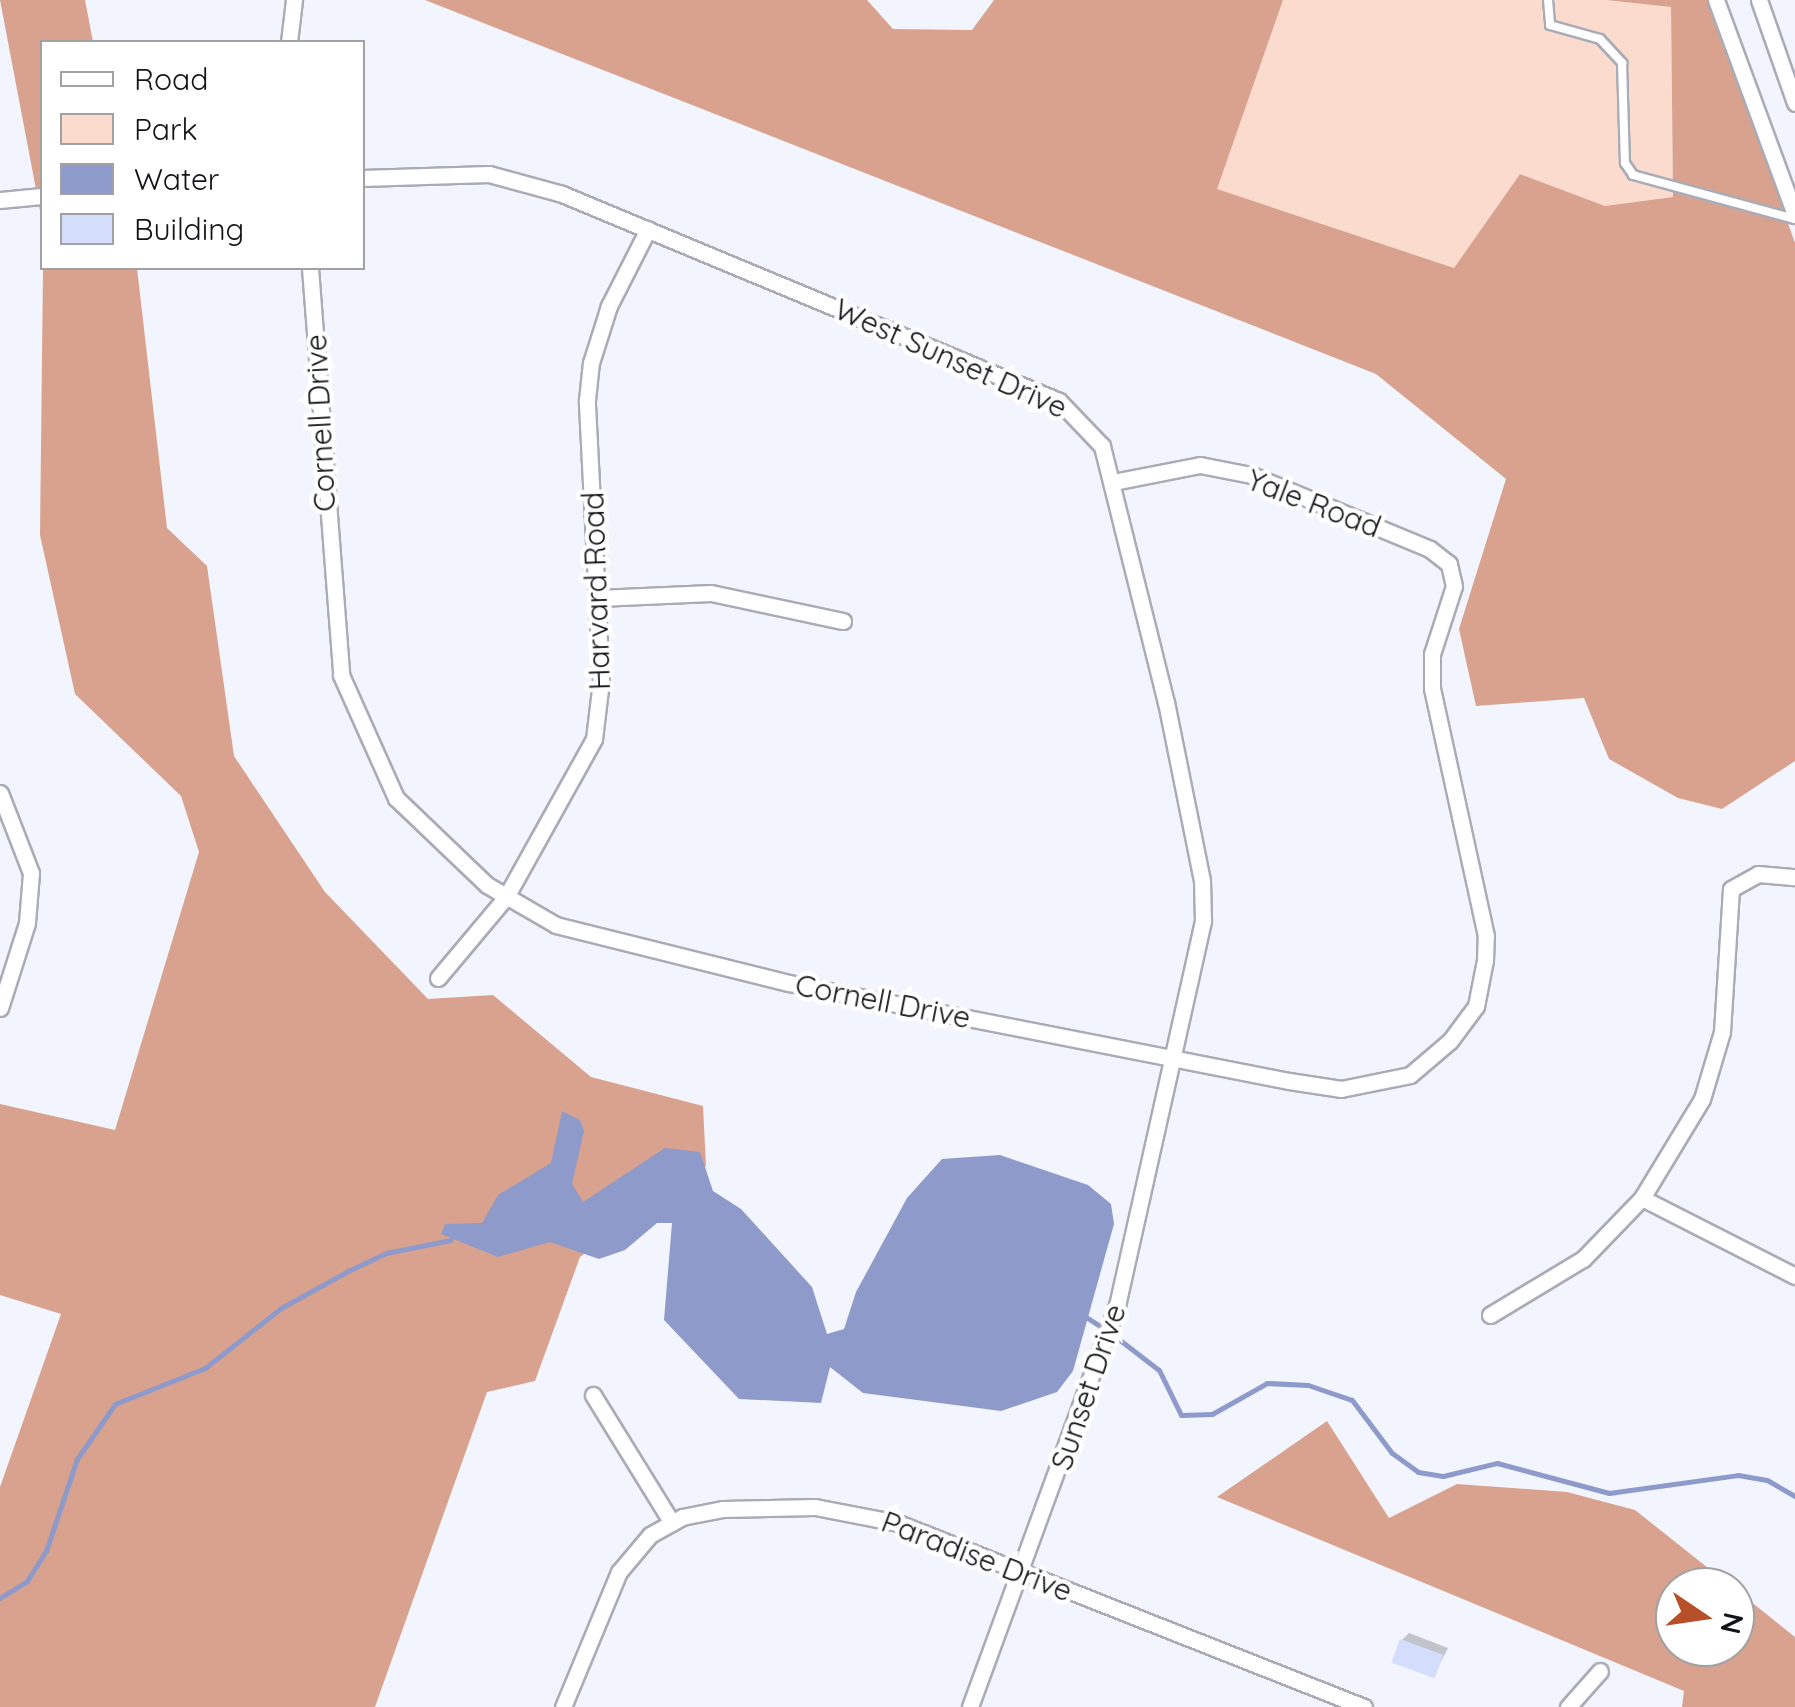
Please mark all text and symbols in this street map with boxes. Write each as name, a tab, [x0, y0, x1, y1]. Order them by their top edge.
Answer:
legend	[40, 40, 365, 270]
text: Road	[134, 60, 208, 98]
text: Park	[134, 110, 198, 148]
text: Water	[134, 160, 219, 198]
text: Building	[134, 210, 244, 248]
street label: West Sunset Drive	[829, 291, 1073, 425]
street label: Cornell Drive	[297, 333, 343, 513]
street label: Yale Road	[1242, 461, 1386, 545]
street label: Harvard Road	[575, 491, 617, 691]
street label: Cornell Drive	[792, 966, 974, 1036]
street label: Sunset Drive	[1043, 1299, 1133, 1475]
street label: Paradise Drive	[877, 1503, 1077, 1609]
north arrow	[1655, 1567, 1755, 1667]
text: N	[1713, 1609, 1752, 1637]

